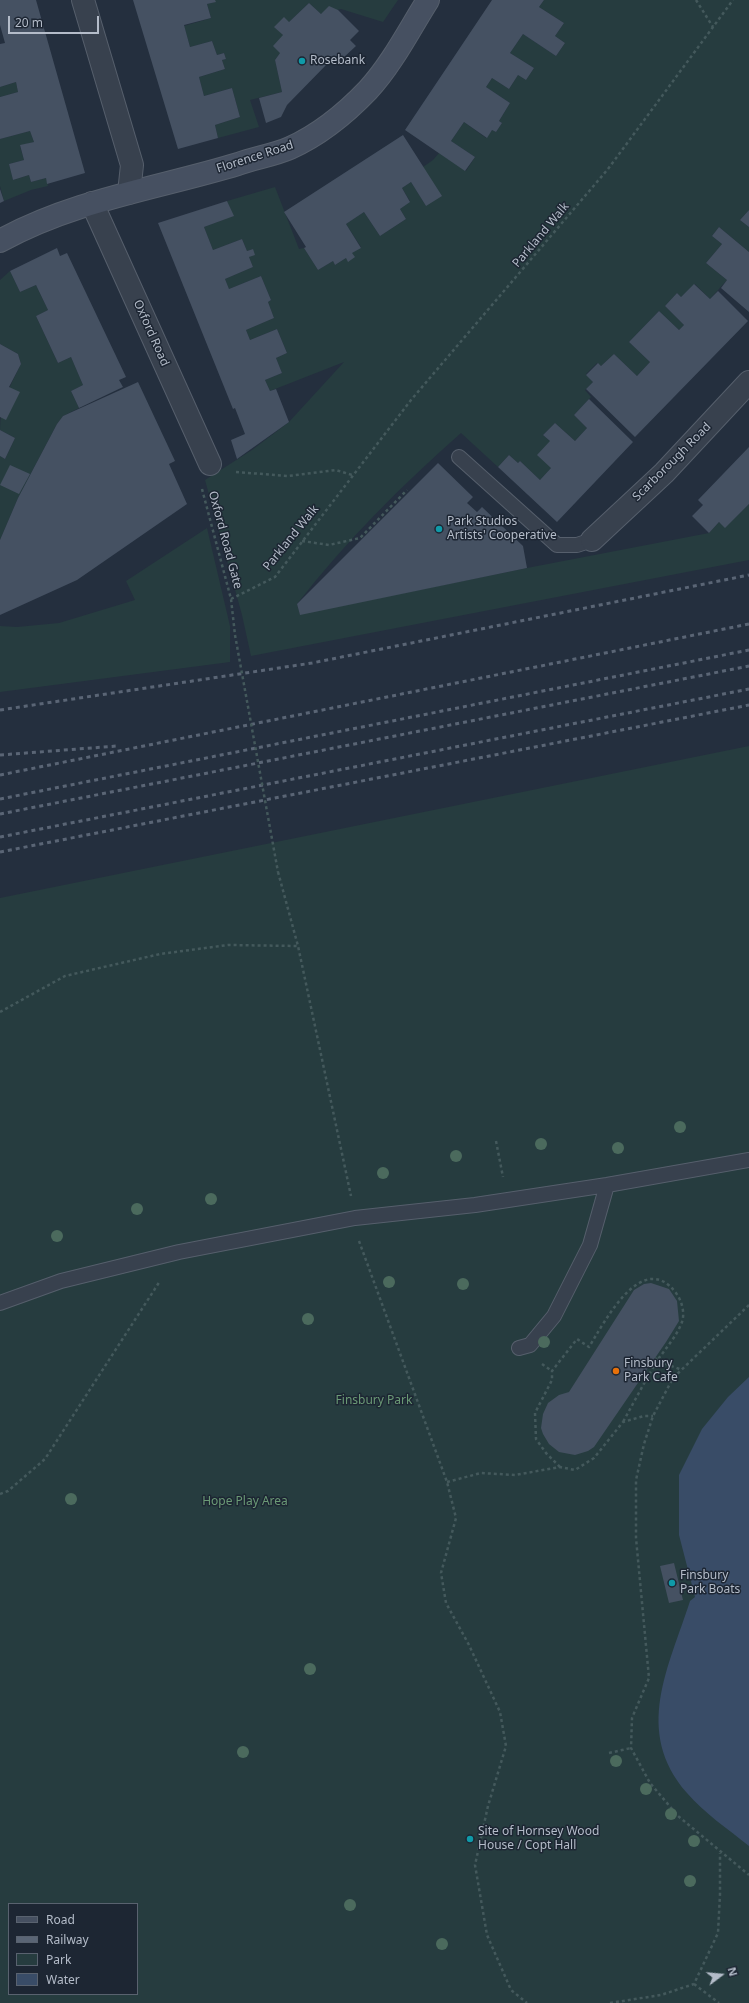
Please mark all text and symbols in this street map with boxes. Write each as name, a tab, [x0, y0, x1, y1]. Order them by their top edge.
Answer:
scale bar	[10, 8, 101, 34]
text: 20 m	[15, 14, 43, 31]
place label: Rosebank	[310, 54, 365, 68]
marker: Rosebank	[297, 56, 307, 66]
street label: Florence Road	[215, 138, 295, 176]
street label: Parkland Walk	[510, 200, 572, 270]
street label: Oxford Road	[130, 298, 172, 368]
street label: Scarborough Road	[630, 420, 714, 504]
street label: Oxford Road Gate	[205, 489, 245, 591]
street label: Parkland Walk	[260, 502, 322, 574]
place label: Park Studios Artists' Cooperative	[447, 515, 557, 543]
marker: Park Studios Artists' Cooperative	[434, 524, 444, 534]
place label: Finsbury Park Cafe	[624, 1357, 678, 1385]
marker: Finsbury Park Cafe	[611, 1366, 621, 1376]
park label: Finsbury Park	[336, 1394, 412, 1408]
park label: Hope Play Area	[202, 1495, 288, 1509]
place label: Finsbury Park Boats	[680, 1569, 740, 1597]
marker: Finsbury Park Boats	[667, 1578, 677, 1588]
place label: Site of Hornsey Wood House / Copt Hall	[478, 1825, 599, 1853]
marker: Site of Hornsey Wood House / Copt Hall	[465, 1834, 475, 1844]
legend	[8, 1903, 138, 1995]
text: Road	[46, 1911, 75, 1928]
text: Railway	[46, 1931, 89, 1948]
text: Park	[46, 1951, 71, 1968]
north arrow	[701, 1955, 741, 1995]
text: N	[725, 1965, 741, 1978]
text: Water	[46, 1971, 80, 1988]

